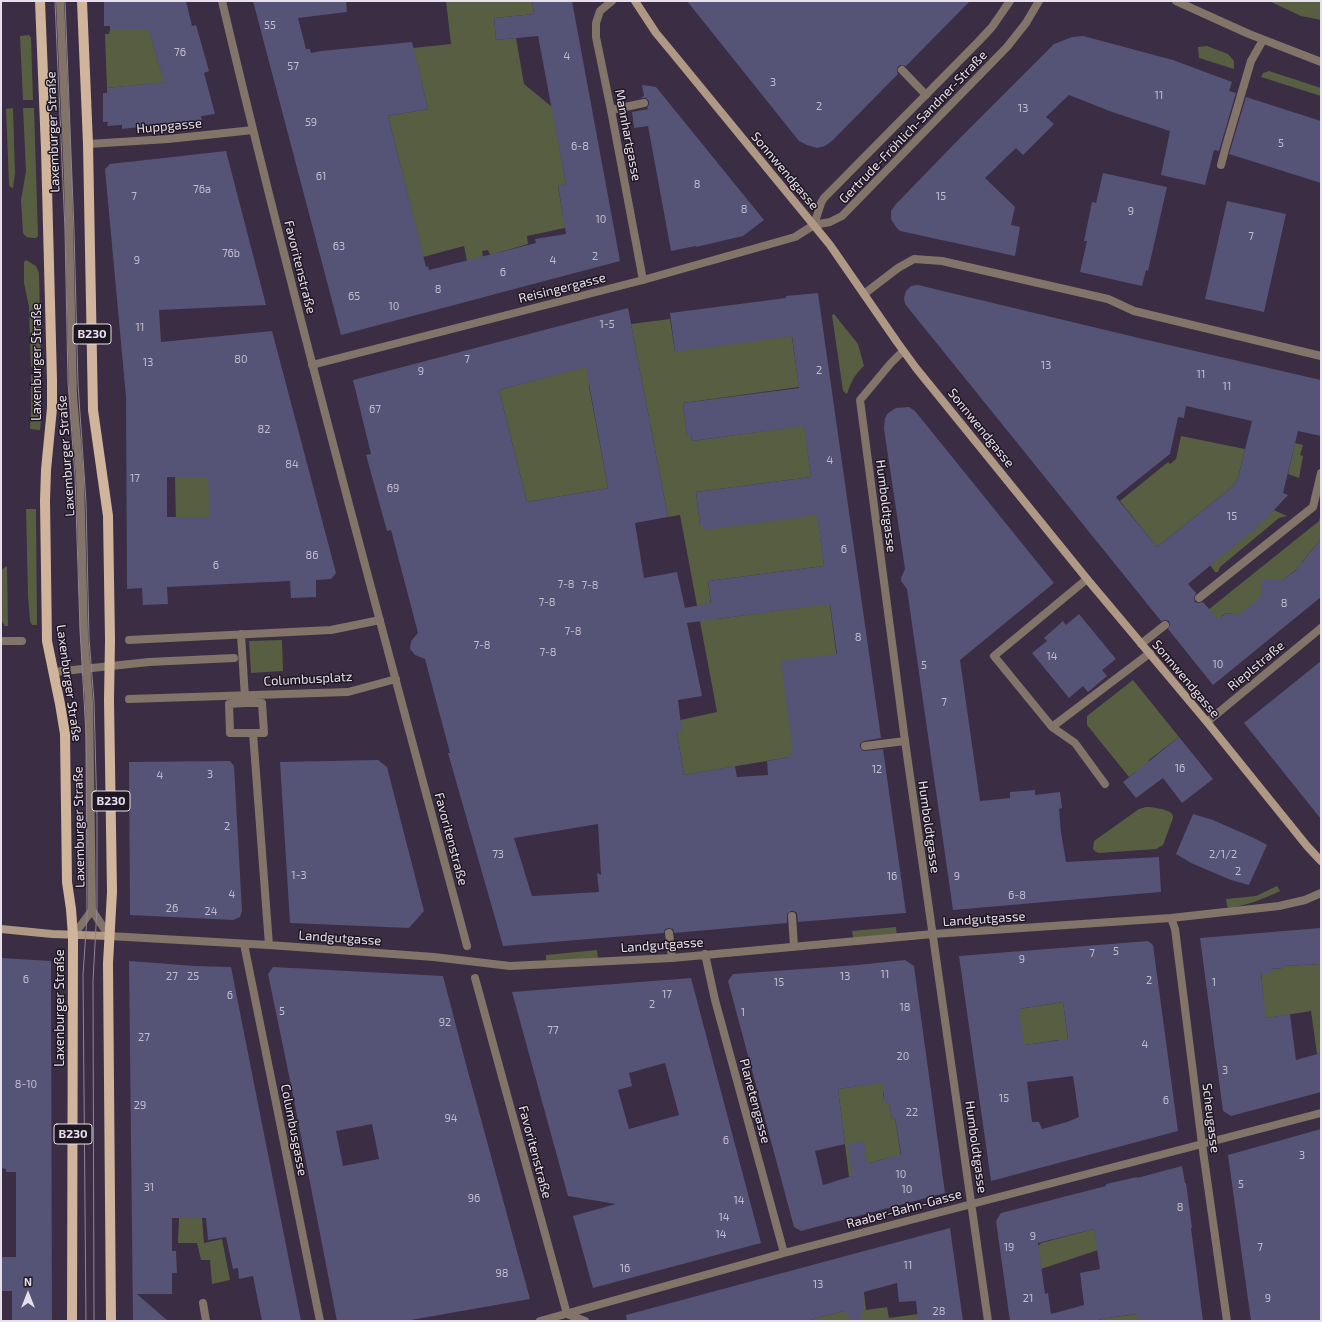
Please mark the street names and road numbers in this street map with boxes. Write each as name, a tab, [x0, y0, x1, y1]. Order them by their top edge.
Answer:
street label: Gertrude-Fröhlich-Sandner-Straße	[836, 47, 990, 207]
street label: Laxemburger Straße	[43, 71, 63, 193]
street label: Mannhartgasse	[611, 88, 645, 182]
street label: Huppgasse	[136, 115, 202, 137]
street label: Sonnwendgasse	[748, 129, 822, 213]
street label: Favoritenstraße	[281, 219, 319, 315]
street label: Reisingergasse	[517, 270, 607, 306]
street label: Laxenburger Straße	[29, 303, 45, 421]
road number: B230	[73, 324, 111, 344]
street label: Sonnwendgasse	[944, 385, 1018, 471]
street label: Laxemburger Straße	[54, 395, 78, 517]
street label: Humboldtgasse	[873, 459, 899, 553]
street label: Laxenburger Straße	[53, 624, 85, 742]
street label: Sonnwendgasse	[1149, 637, 1223, 721]
street label: Rieplstraße	[1224, 638, 1288, 694]
street label: Columbusplatz	[263, 669, 353, 689]
street label: Laxemburger Straße	[70, 766, 88, 888]
street label: Humboldtgasse	[915, 780, 943, 874]
road number: B230	[92, 791, 130, 811]
street label: Favoritenstraße	[431, 791, 471, 887]
street label: Landgutgasse	[942, 908, 1026, 930]
street label: Landgutgasse	[298, 927, 382, 949]
street label: Landgutgasse	[620, 934, 704, 956]
street label: Laxenburger Straße	[52, 949, 68, 1067]
street label: Planetengasse	[736, 1057, 774, 1145]
street label: Scheugasse	[1199, 1082, 1223, 1154]
street label: Columbusgasse	[277, 1083, 311, 1177]
street label: Humboldtgasse	[962, 1100, 990, 1194]
street label: Favoritenstraße	[515, 1104, 555, 1200]
road number: B230	[54, 1124, 92, 1144]
street label: Raaber-Bahn-Gasse	[845, 1186, 963, 1232]

